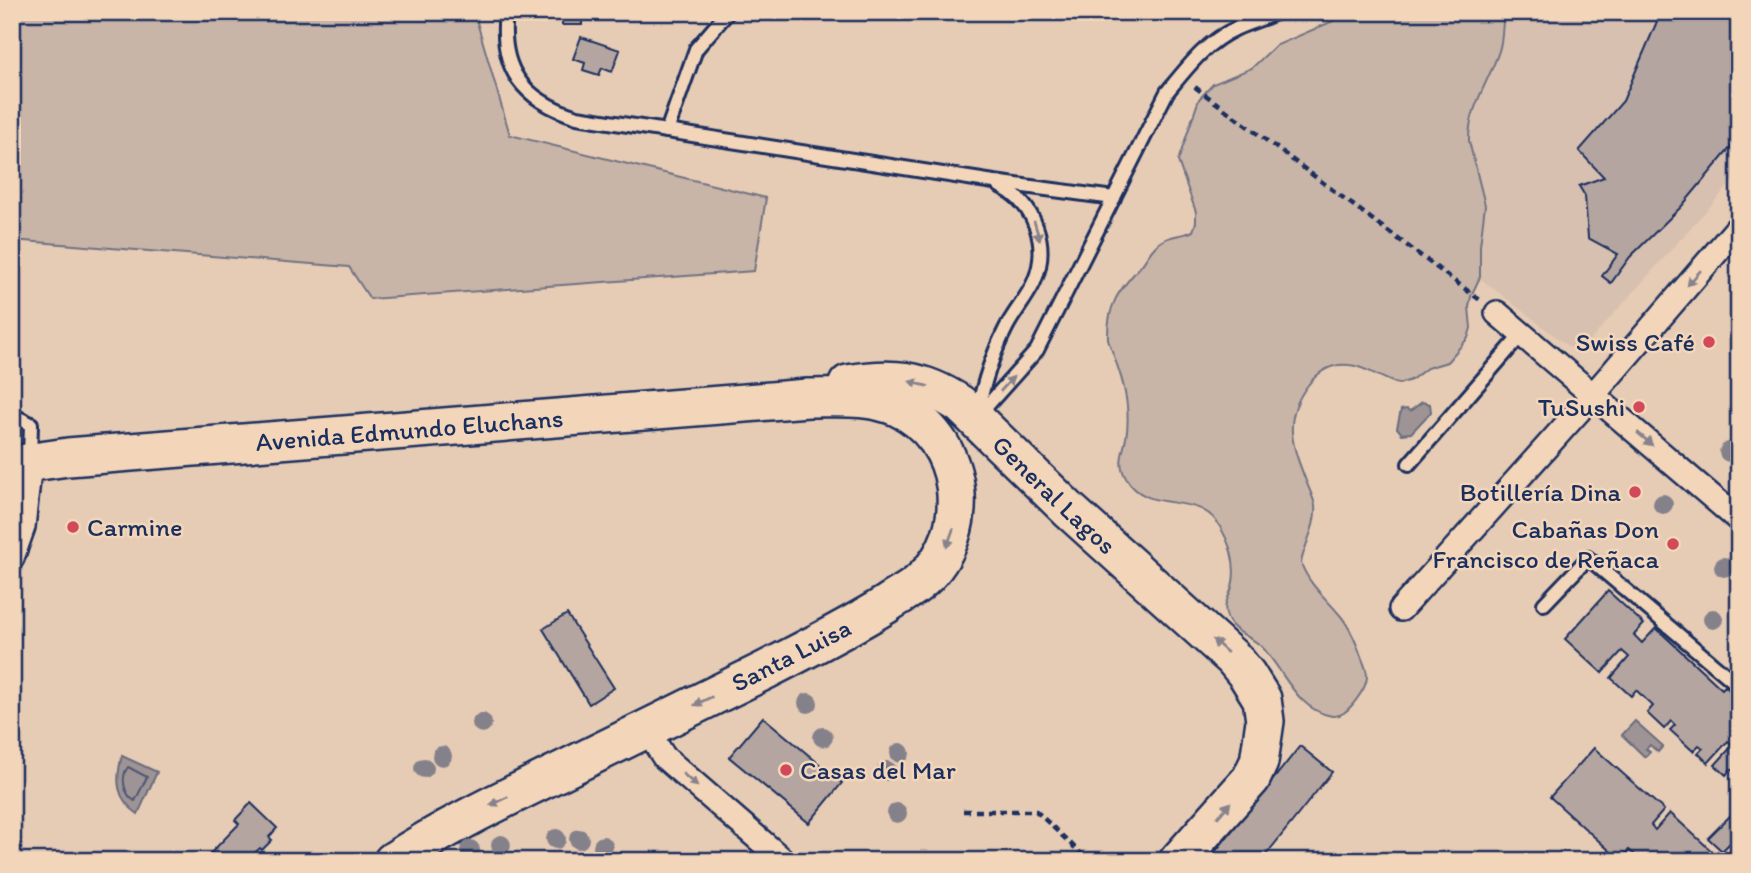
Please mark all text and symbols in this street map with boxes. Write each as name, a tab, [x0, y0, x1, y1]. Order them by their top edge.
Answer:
one-way arrow	[1032, 221, 1042, 242]
one-way arrow	[1686, 269, 1702, 287]
place label: Swiss Café	[1576, 326, 1695, 358]
marker: Swiss Café	[1701, 334, 1717, 350]
one-way arrow	[999, 375, 1015, 393]
one-way arrow	[908, 379, 929, 389]
place label: TuSushi	[1538, 391, 1625, 423]
marker: TuSushi	[1631, 399, 1647, 415]
street label: Avenida Edmundo Eluchans	[254, 402, 564, 458]
street label: General Lagos	[986, 428, 1123, 561]
one-way arrow	[1636, 431, 1654, 447]
place label: Botillería Dina	[1460, 476, 1621, 508]
marker: Botillería Dina	[1627, 484, 1643, 500]
place label: Carmine	[87, 511, 182, 543]
place label: Cabañas Don Francisco de Reñaca	[1432, 513, 1659, 575]
marker: Carmine	[65, 519, 81, 535]
one-way arrow	[944, 528, 955, 549]
marker: Cabañas Don Francisco de Reñaca	[1665, 536, 1681, 552]
street label: Santa Luisa	[726, 611, 856, 699]
one-way arrow	[1211, 638, 1229, 654]
one-way arrow	[693, 695, 713, 706]
place label: Casas del Mar	[800, 754, 956, 786]
marker: Casas del Mar	[778, 762, 794, 778]
one-way arrow	[681, 772, 699, 788]
one-way arrow	[489, 796, 509, 807]
one-way arrow	[1216, 802, 1231, 819]

